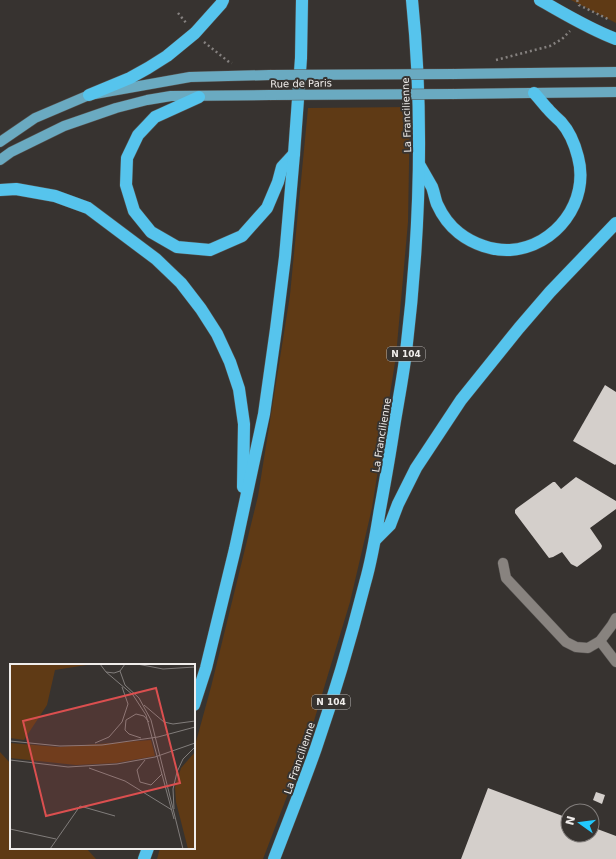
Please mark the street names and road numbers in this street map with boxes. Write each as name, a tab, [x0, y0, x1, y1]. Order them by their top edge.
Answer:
street label: Rue de Paris	[270, 77, 332, 90]
street label: La Francilienne	[400, 77, 413, 153]
road number: N 104	[387, 347, 425, 361]
street label: La Francilienne	[370, 397, 393, 473]
road number: N 104	[312, 695, 350, 709]
street label: La Francilienne	[282, 721, 317, 796]

